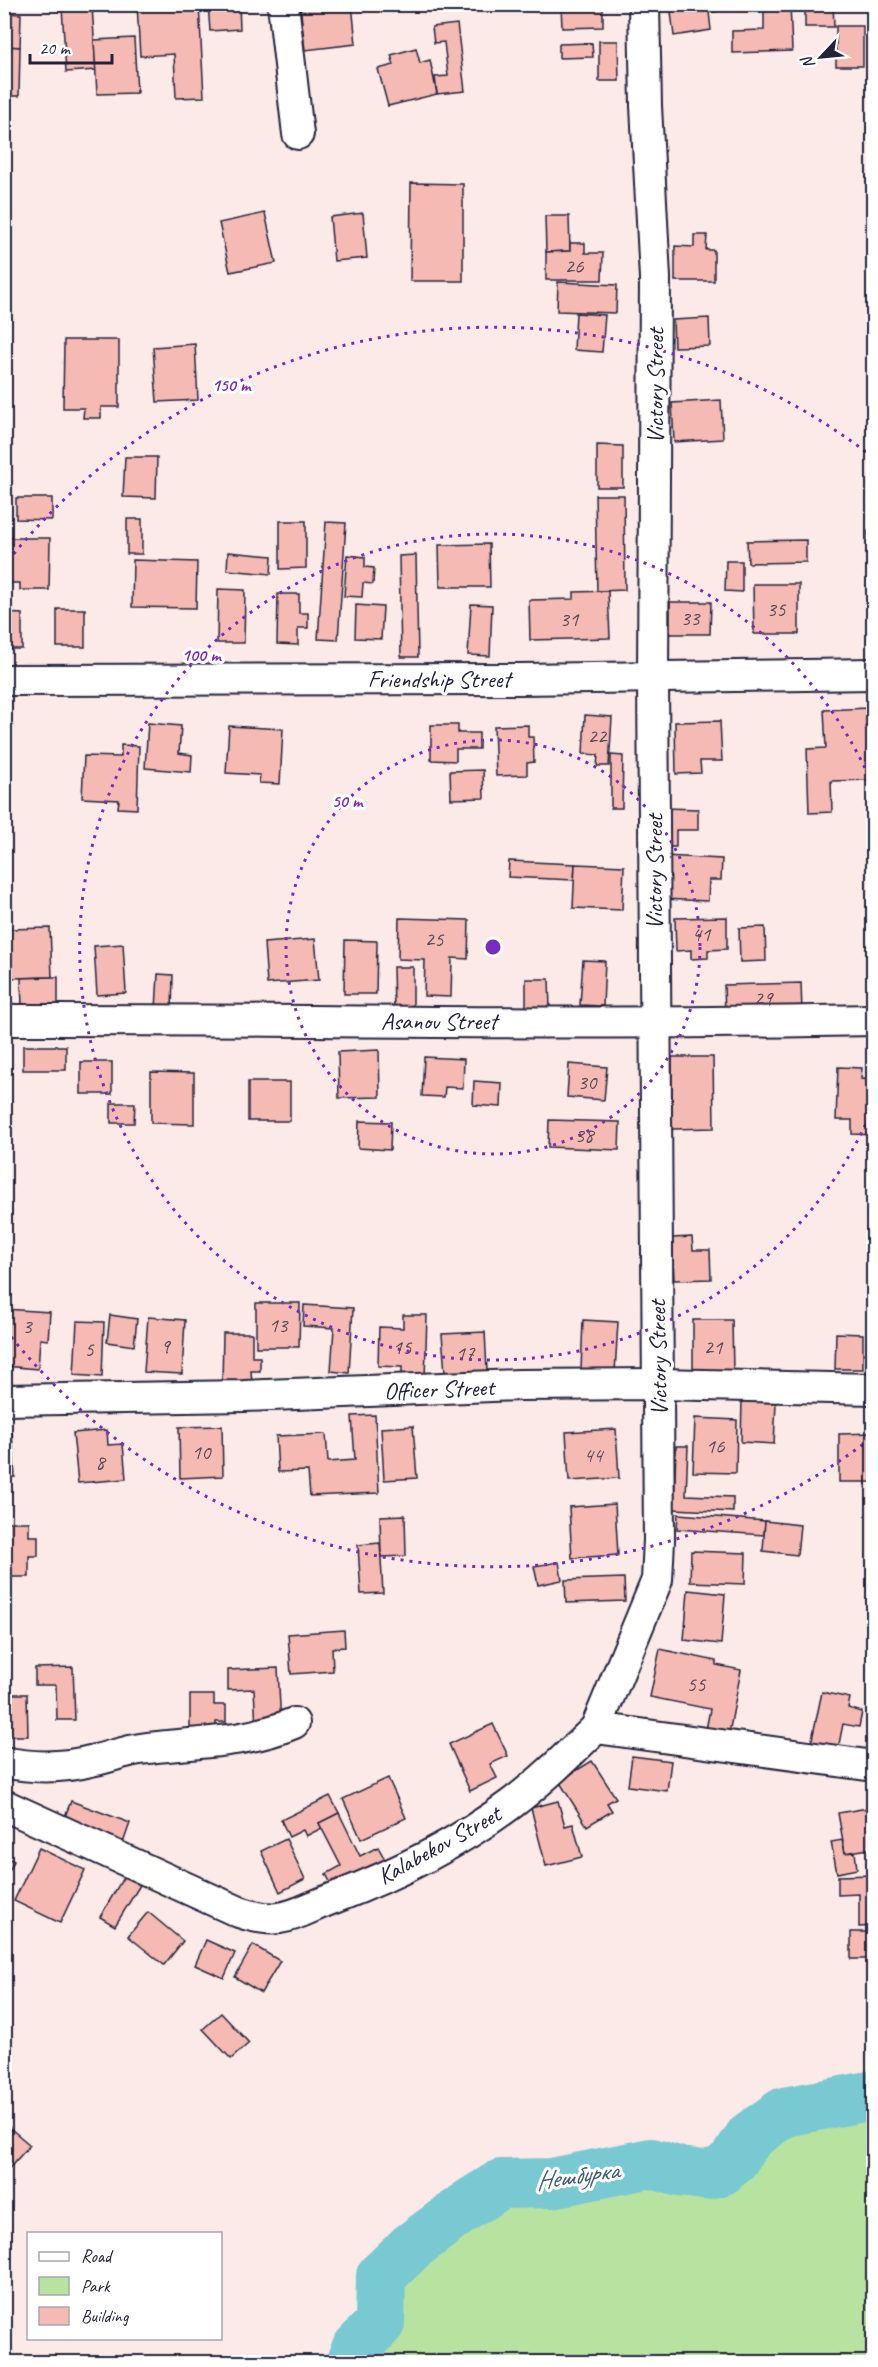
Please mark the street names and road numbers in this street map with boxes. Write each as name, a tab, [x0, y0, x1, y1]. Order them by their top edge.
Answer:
street label: Victory Street	[640, 326, 670, 444]
street label: Friendship Street	[368, 664, 513, 694]
street label: Victory Street	[639, 812, 669, 930]
street label: Asanov Street	[381, 1006, 500, 1036]
street label: Victory Street	[642, 1298, 674, 1416]
street label: Officer Street	[383, 1372, 497, 1406]
street label: Kalabekov Street	[372, 1798, 508, 1891]

